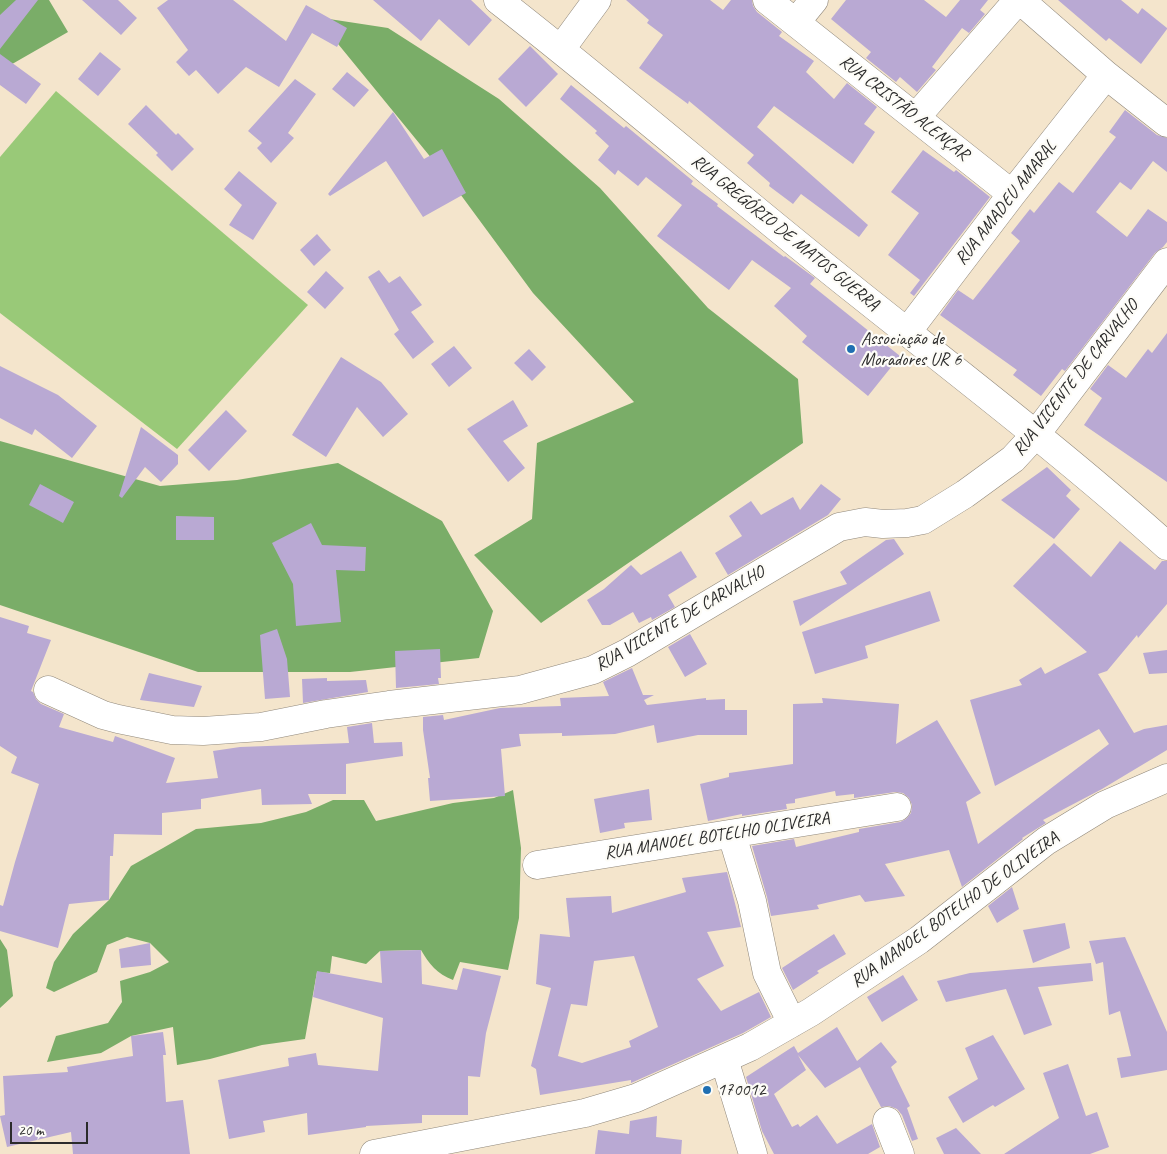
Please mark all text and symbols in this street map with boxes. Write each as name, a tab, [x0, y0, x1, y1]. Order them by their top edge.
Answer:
street label: RUA CRISTÃO ALENÇAR	[835, 51, 973, 165]
street label: RUA AMADEU AMARAL	[951, 137, 1061, 269]
street label: RUA GREGÓRIO DE MATOS GUERRA	[687, 150, 883, 316]
street label: RUA VICENTE DE CARVALHO	[1008, 296, 1144, 460]
place label: Associação de Moradores UR 6	[861, 328, 961, 370]
marker: Associação de Moradores UR 6	[845, 343, 857, 355]
street label: RUA VICENTE DE CARVALHO	[592, 562, 768, 676]
street label: RUA MANOEL BOTELHO OLIVEIRA	[603, 808, 831, 864]
street label: RUA MANOEL BOTELHO DE OLIVEIRA	[847, 827, 1063, 993]
place label: 170012	[717, 1079, 766, 1101]
marker: 170012	[701, 1084, 713, 1096]
scale bar	[12, 1112, 90, 1144]
text: 20 m	[18, 1121, 44, 1140]

